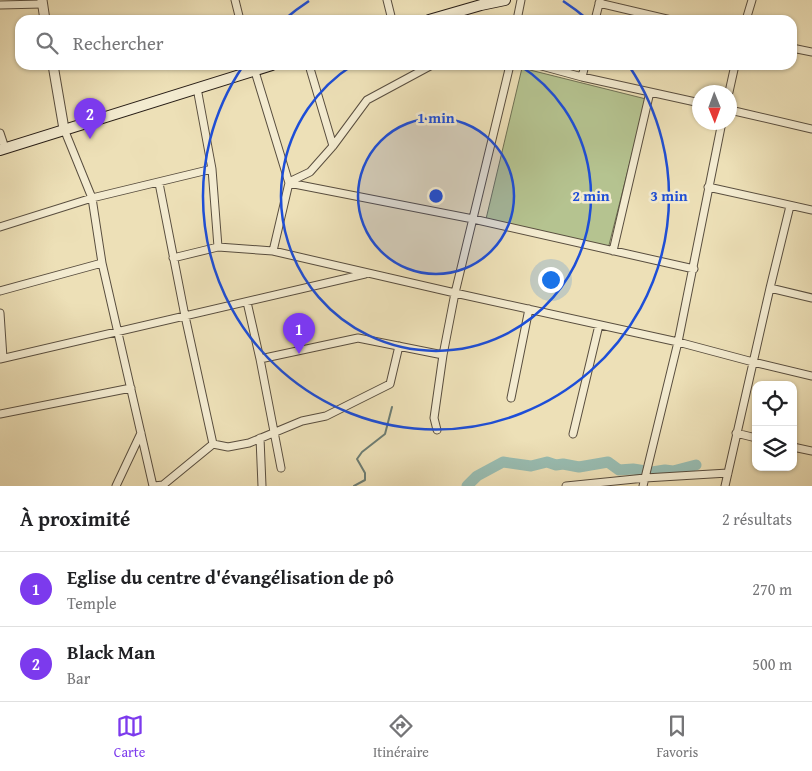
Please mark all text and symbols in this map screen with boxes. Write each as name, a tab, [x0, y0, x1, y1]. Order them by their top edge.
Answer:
search box	[15, 15, 797, 70]
icon: search	[33, 29, 61, 57]
text: Rechercher	[73, 29, 164, 57]
north arrow	[692, 85, 737, 130]
pin: 2	[74, 98, 106, 139]
text: 1 min	[417, 107, 455, 128]
text: 2 min	[572, 185, 610, 206]
text: 3 min	[650, 185, 688, 206]
centre of rings	[427, 187, 445, 205]
your location	[538, 267, 564, 293]
pin: 1	[283, 313, 315, 354]
map controls	[752, 381, 797, 471]
button: locate	[752, 381, 797, 426]
button: layers	[752, 426, 797, 471]
text: À proximité	[20, 503, 130, 534]
text: 2 résultats	[722, 507, 792, 531]
text: Eglise du centre d'évangélisation de pô	[67, 563, 394, 591]
text: 1	[32, 577, 40, 601]
text: 270 m	[752, 577, 792, 601]
text: Temple	[67, 591, 117, 615]
text: Black Man	[67, 638, 155, 666]
text: 2	[32, 652, 40, 676]
text: 500 m	[752, 652, 792, 676]
text: Bar	[67, 666, 90, 690]
tab: Carte	[114, 712, 145, 762]
tab: Itinéraire	[373, 712, 429, 762]
tab: Favoris	[656, 712, 698, 762]

